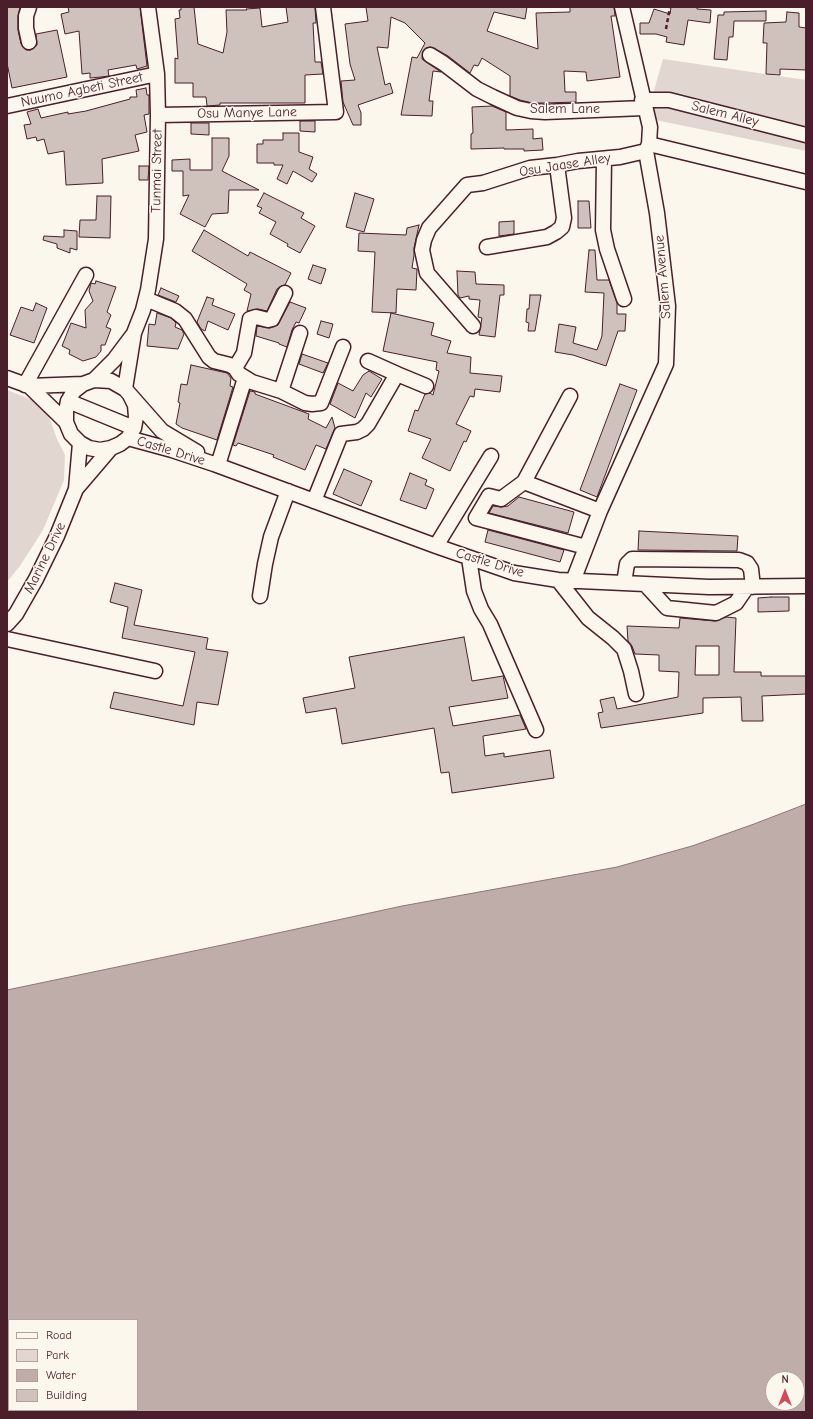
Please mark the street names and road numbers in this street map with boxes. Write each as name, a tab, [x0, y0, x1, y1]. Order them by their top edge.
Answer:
street label: Nuumo Agbeti Street	[20, 69, 144, 111]
street label: Salem Alley	[690, 98, 760, 130]
street label: Salem Lane	[530, 101, 600, 117]
street label: Osu Manye Lane	[197, 104, 297, 122]
street label: Tunmai Street	[148, 129, 166, 213]
street label: Osu Jaase Alley	[518, 149, 612, 181]
street label: Salem Avenue	[651, 234, 675, 320]
street label: Castle Drive	[135, 433, 207, 469]
street label: Marine Drive	[21, 520, 69, 596]
street label: Castle Drive	[454, 545, 526, 581]

